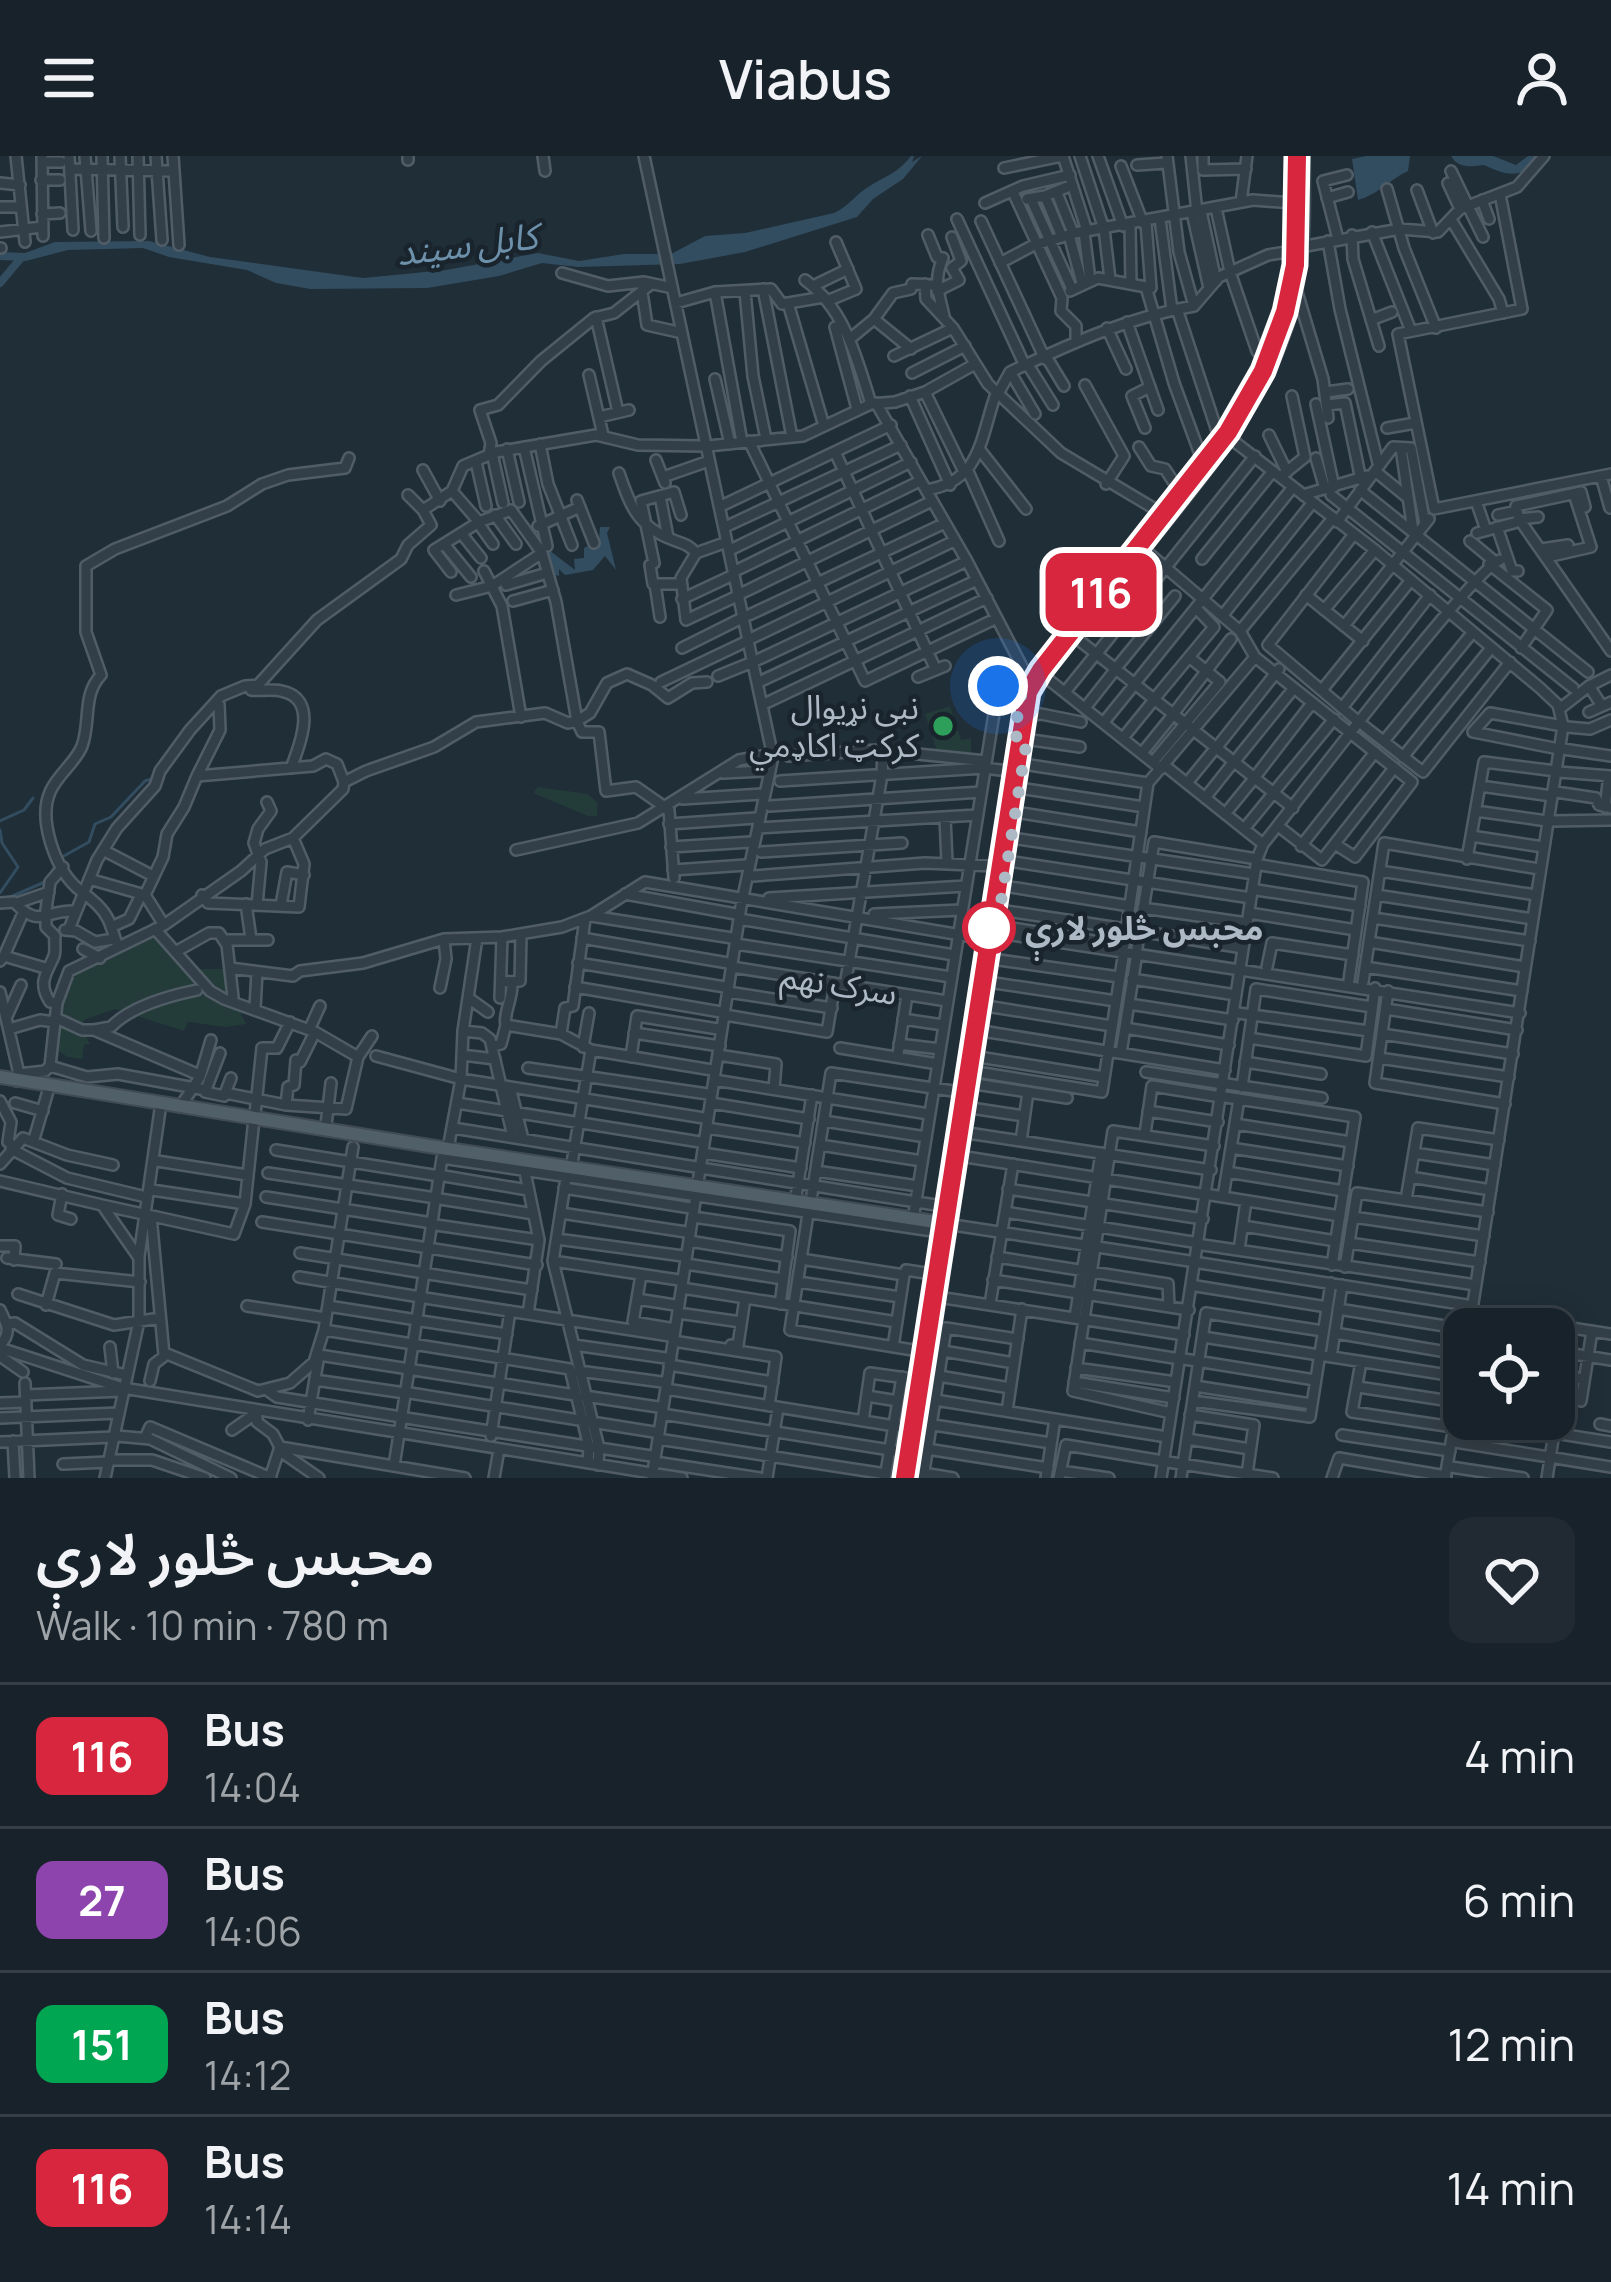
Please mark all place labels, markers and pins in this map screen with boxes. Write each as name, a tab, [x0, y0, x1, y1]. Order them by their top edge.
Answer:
place label: نبی نړیوال کرکټ اکاډمي	[749, 684, 919, 771]
marker: نبی نړیوال کرکټ اکاډمي	[930, 713, 956, 739]
marker: محبس څلور لارې	[964, 903, 1014, 953]
place label: محبس څلور لارې	[1025, 905, 1264, 961]

